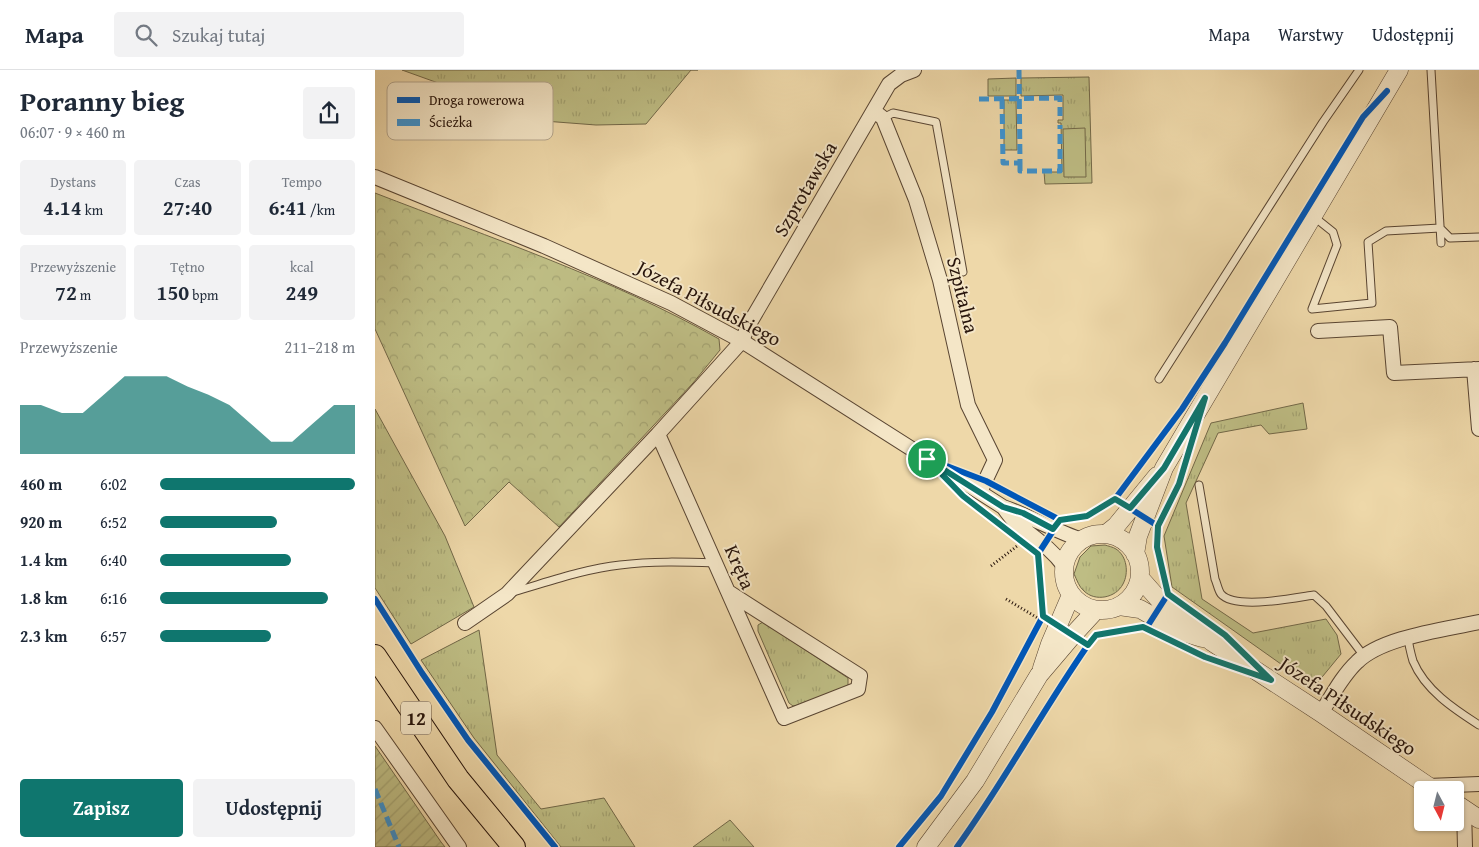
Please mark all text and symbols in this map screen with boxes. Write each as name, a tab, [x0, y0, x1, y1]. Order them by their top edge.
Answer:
search box	[114, 12, 464, 57]
text: Mapa	[25, 17, 84, 52]
icon: search	[132, 21, 160, 49]
text: Szukaj tutaj	[172, 21, 265, 49]
text: Mapa	[1208, 21, 1250, 48]
text: Warstwy	[1278, 21, 1344, 48]
text: Udostępnij	[1372, 21, 1454, 48]
text: Poranny bieg	[20, 80, 184, 121]
legend	[387, 82, 553, 140]
button: share	[303, 87, 355, 139]
text: Droga rowerowa	[429, 90, 525, 110]
text: Ścieżka	[429, 112, 473, 132]
text: 06:07 · 9 × 460 m	[20, 120, 125, 144]
street label: Szprotawska	[766, 135, 844, 242]
text: Dystans	[50, 172, 96, 192]
text: Czas	[175, 172, 200, 192]
text: Tempo	[282, 172, 322, 192]
text: 4.14	[43, 192, 82, 223]
text: 27:40	[163, 192, 212, 223]
text: 6:41	[268, 192, 307, 223]
text: km	[82, 200, 103, 220]
text: /km	[307, 200, 335, 220]
street label: Józefa Piłsudskiego	[629, 251, 787, 353]
street label: Szpitalna	[940, 254, 987, 337]
text: Przewyższenie	[30, 257, 116, 277]
text: Tętno	[170, 257, 205, 277]
text: kcal	[290, 257, 314, 277]
text: 72	[55, 277, 77, 308]
text: 150	[157, 277, 189, 308]
text: 249	[286, 277, 318, 308]
text: m	[77, 285, 91, 305]
text: bpm	[189, 285, 218, 305]
text: Przewyższenie	[20, 335, 118, 359]
text: 211–218 m	[285, 335, 355, 359]
pin	[906, 438, 948, 480]
icon: arrive	[913, 445, 941, 473]
text: 460 m	[20, 472, 62, 496]
text: 6:02	[100, 472, 127, 496]
text: 920 m	[20, 510, 62, 534]
text: 6:52	[100, 510, 127, 534]
street label: Kręta	[718, 540, 763, 594]
text: 1.4 km	[20, 548, 67, 572]
text: 6:40	[100, 548, 127, 572]
text: 1.8 km	[20, 586, 67, 610]
text: 6:16	[100, 586, 127, 610]
text: 2.3 km	[20, 624, 67, 648]
text: 6:57	[100, 624, 127, 648]
street label: Józefa Piłsudskiego	[1271, 647, 1423, 762]
road number: 12	[401, 702, 431, 734]
button: Zapisz	[20, 779, 183, 837]
button: Udostępnij	[193, 779, 355, 837]
north arrow	[1414, 781, 1464, 831]
map controls	[1414, 781, 1464, 831]

